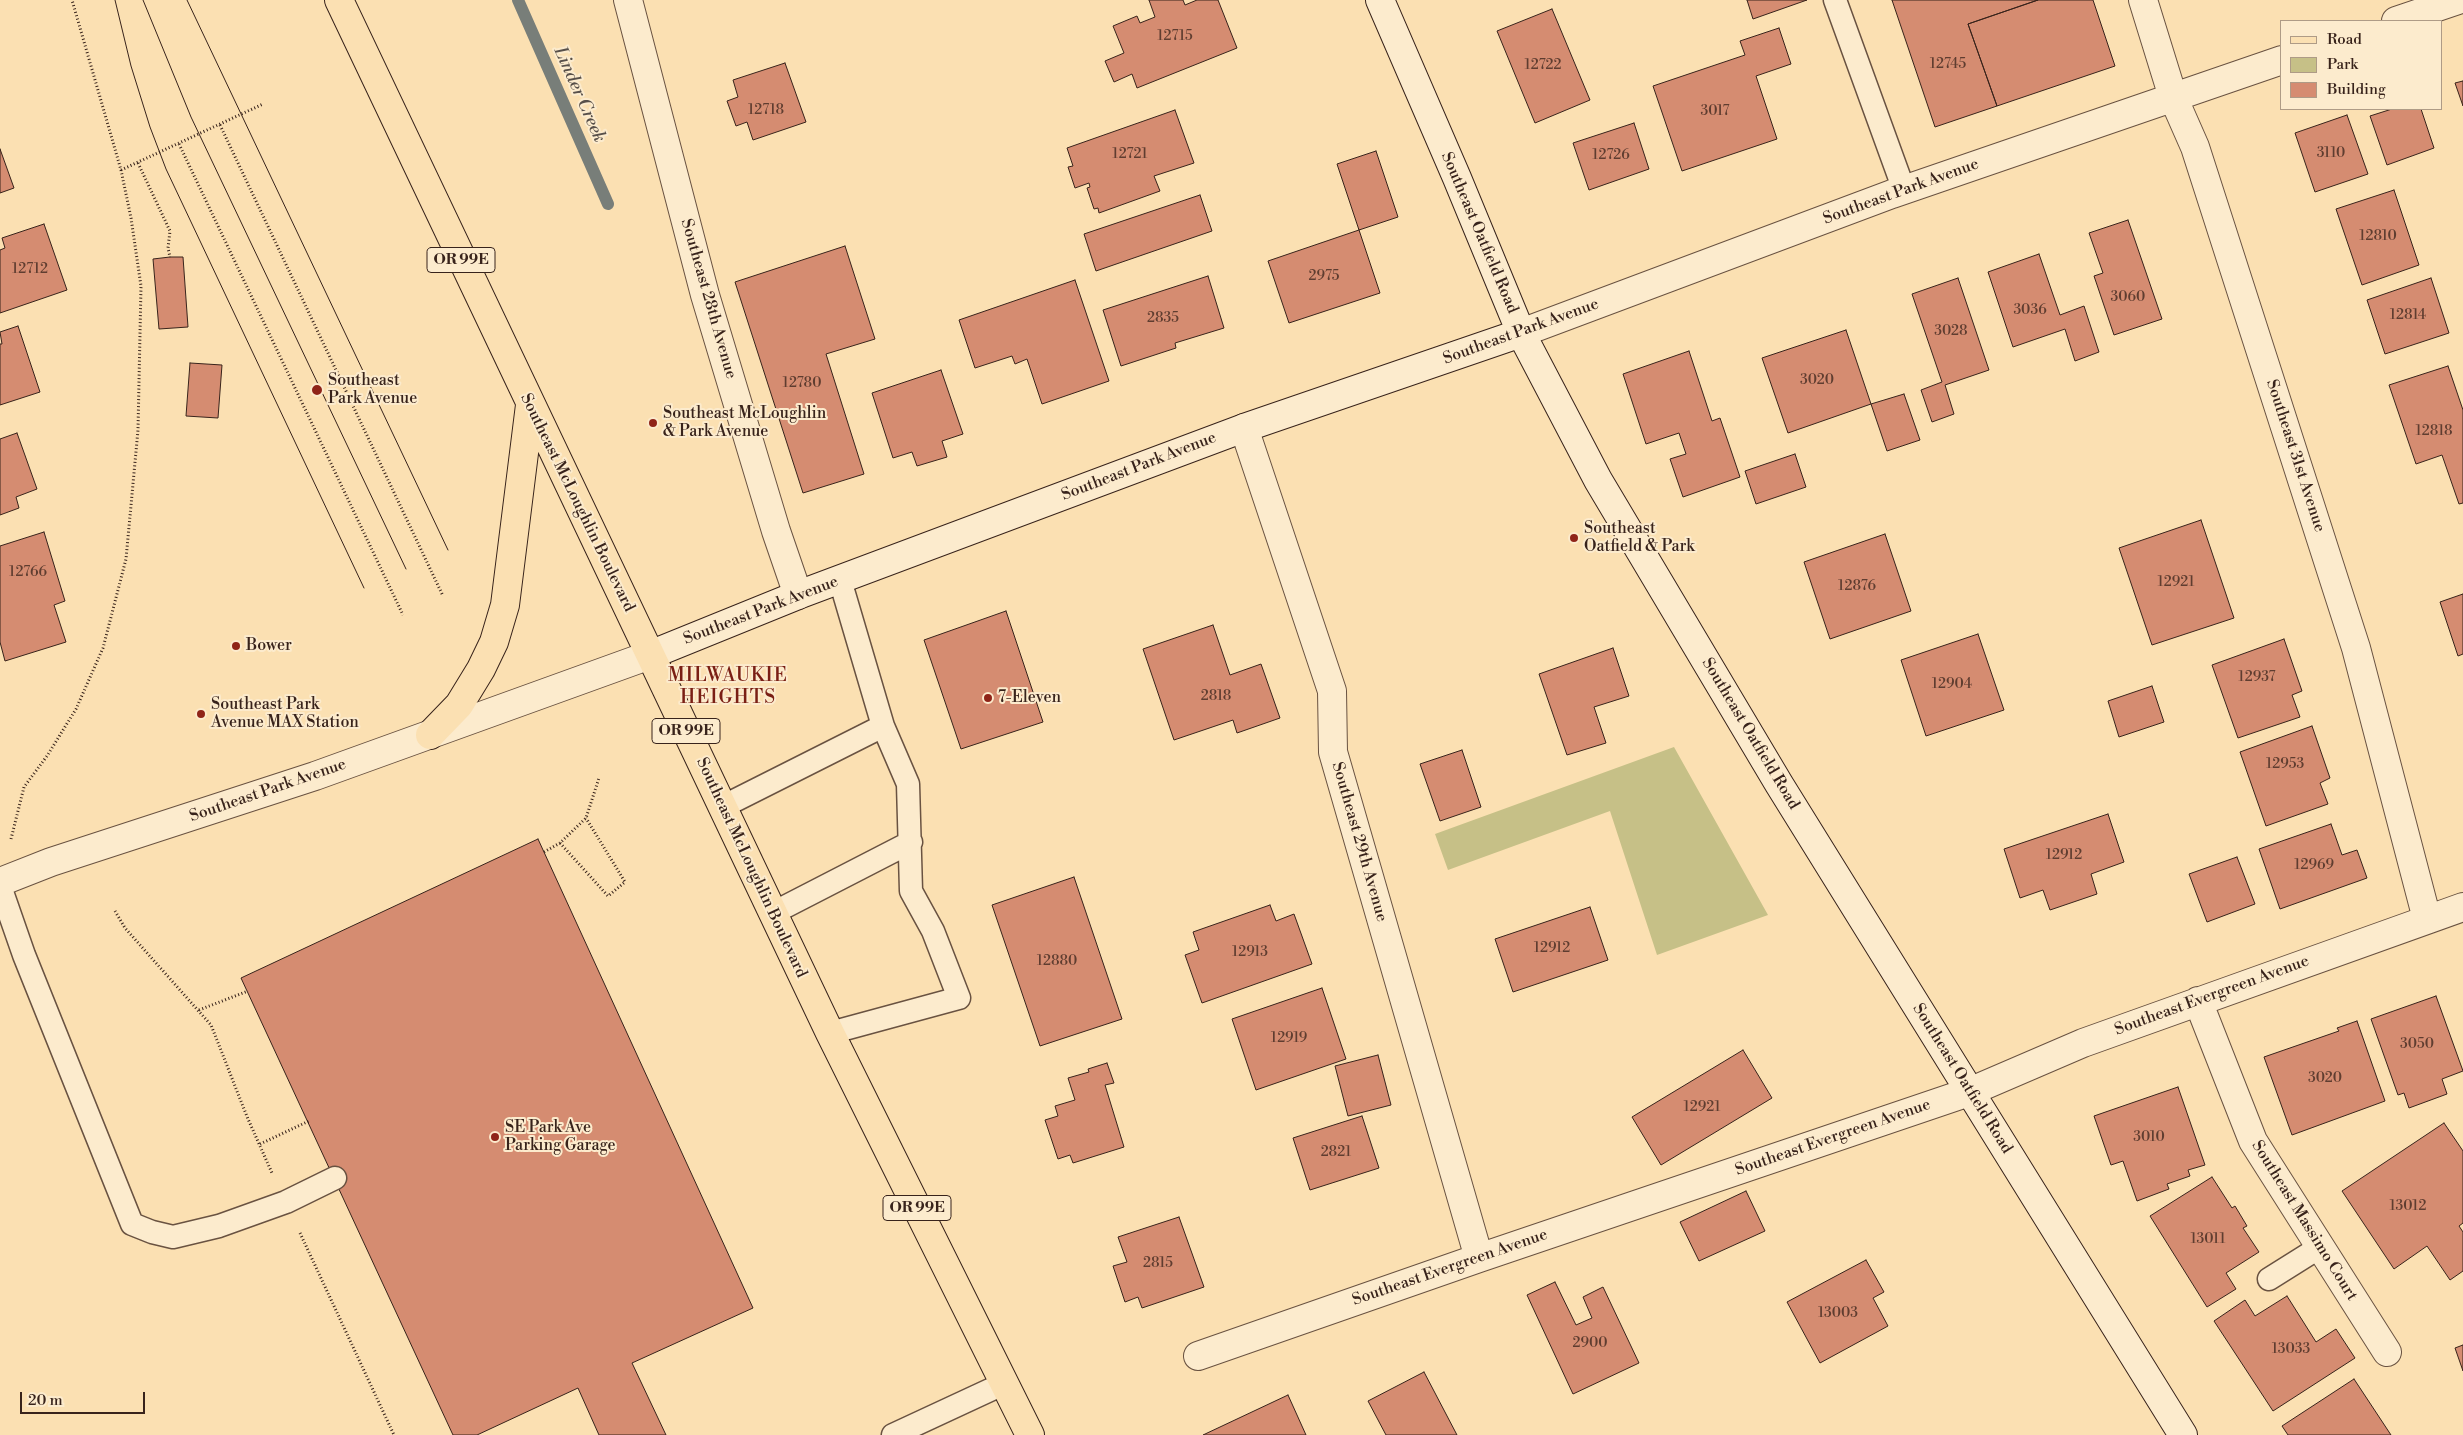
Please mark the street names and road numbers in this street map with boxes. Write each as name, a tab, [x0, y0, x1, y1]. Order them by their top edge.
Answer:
street label: Southeast Oatfield Road	[1436, 149, 1522, 317]
street label: Southeast Park Avenue	[1821, 155, 1981, 229]
street label: Southeast 28th Avenue	[676, 217, 740, 381]
road number: OR 99E	[427, 248, 495, 272]
street label: Southeast Park Avenue	[1441, 295, 1601, 369]
street label: Southeast 31st Avenue	[2261, 377, 2329, 535]
street label: Southeast McLoughlin Boulevard	[516, 391, 638, 615]
street label: Southeast Park Avenue	[1059, 429, 1219, 505]
street label: Southeast Park Avenue	[681, 573, 841, 649]
street label: Southeast Oatfield Road	[1697, 655, 1803, 813]
road number: OR 99E	[652, 718, 720, 744]
street label: Southeast Park Avenue	[187, 755, 349, 827]
street label: Southeast McLoughlin Boulevard	[691, 755, 811, 981]
street label: Southeast 29th Avenue	[1327, 760, 1391, 924]
street label: Southeast Evergreen Avenue	[2112, 952, 2312, 1040]
street label: Southeast Oatfield Road	[1908, 1000, 2016, 1158]
street label: Southeast Evergreen Avenue	[1733, 1096, 1933, 1180]
street label: Southeast Massimo Court	[2247, 1137, 2361, 1305]
road number: OR 99E	[883, 1196, 951, 1220]
street label: Southeast Evergreen Avenue	[1350, 1226, 1550, 1310]

